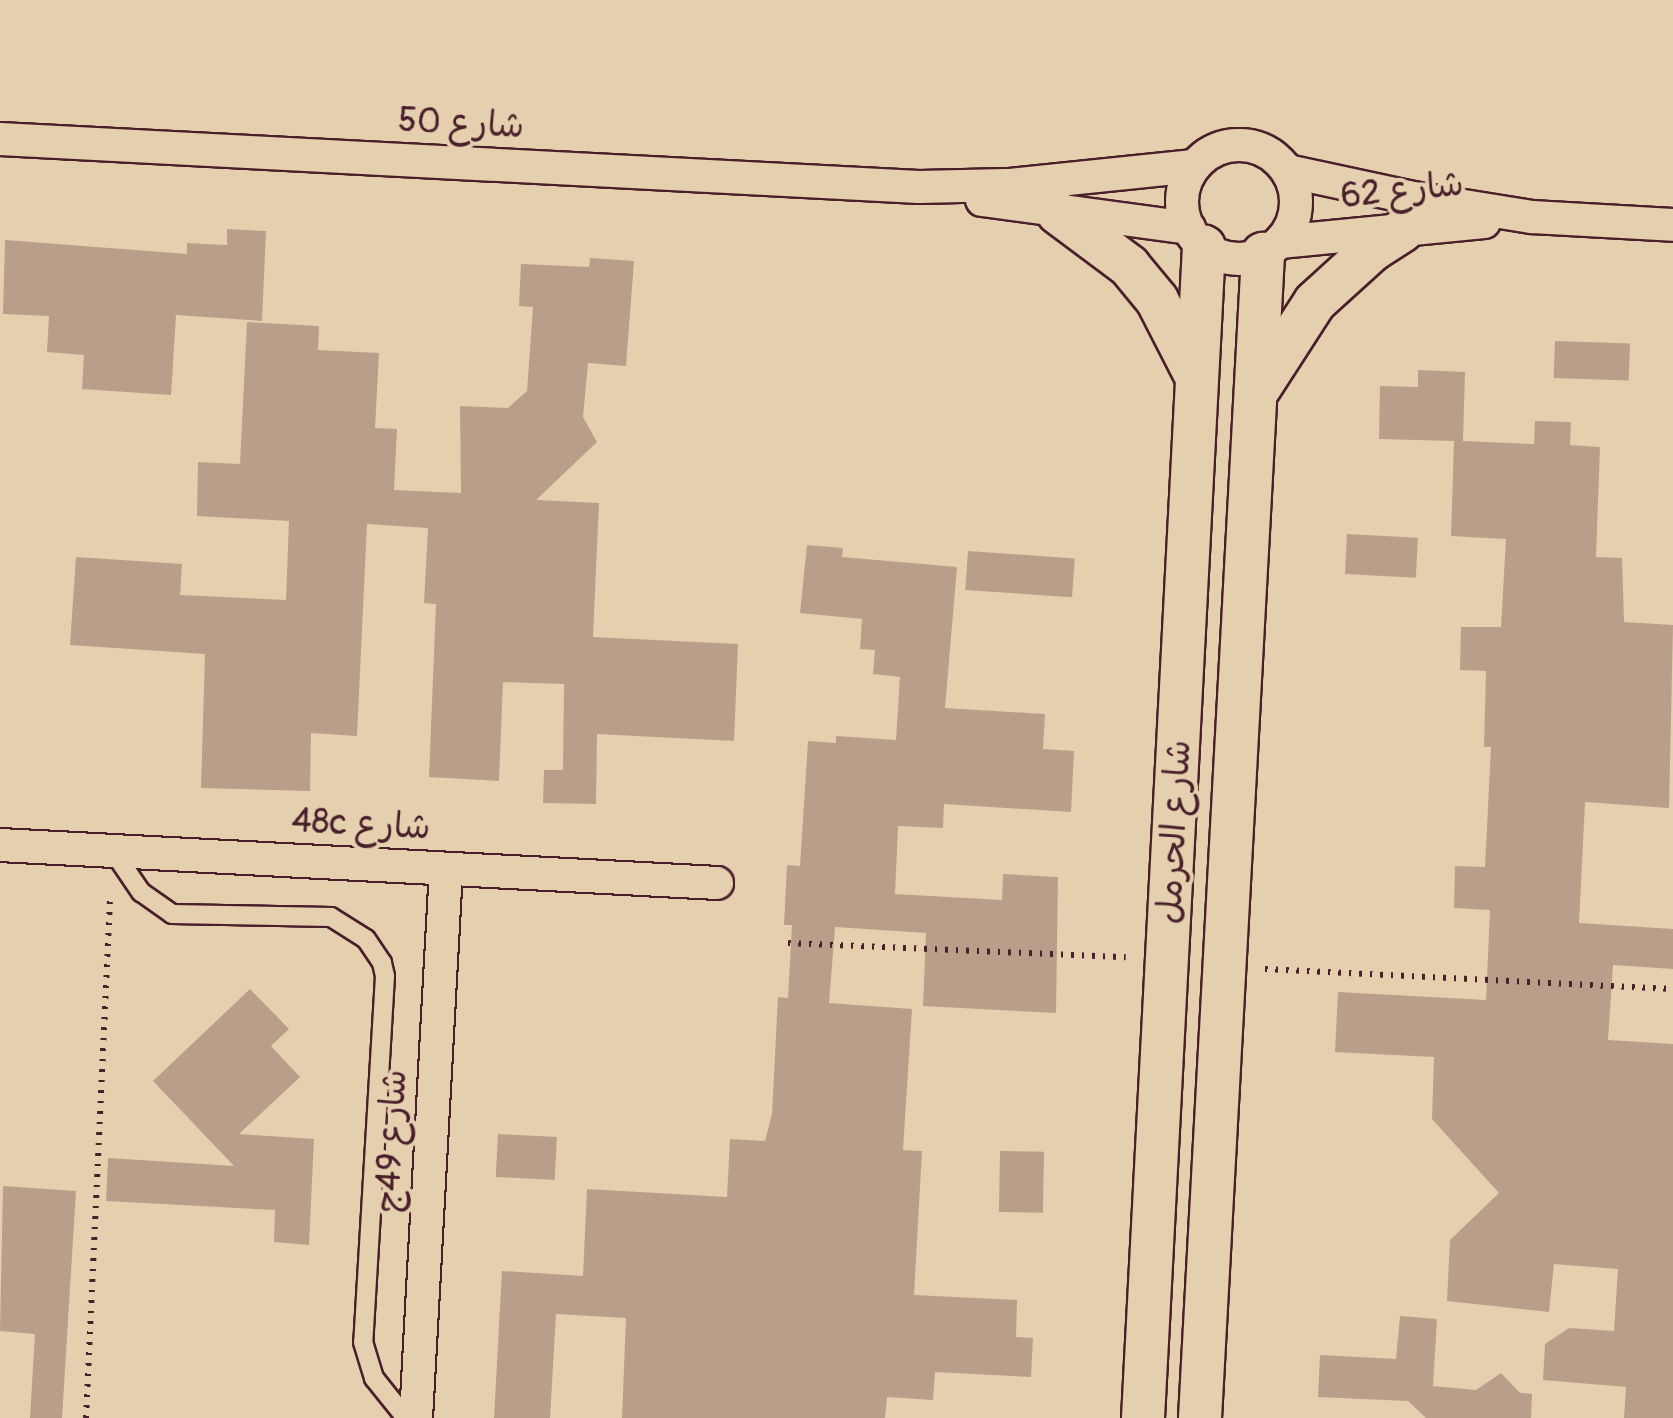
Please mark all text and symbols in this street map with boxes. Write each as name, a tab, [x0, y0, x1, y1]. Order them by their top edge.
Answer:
street label: شارع 50	[397, 99, 525, 147]
street label: شارع 62	[1339, 163, 1465, 217]
street label: شارع الحرمل	[1148, 739, 1200, 925]
street label: 48c شارع	[290, 799, 432, 849]
street label: شارع 49ج	[366, 1068, 416, 1214]

